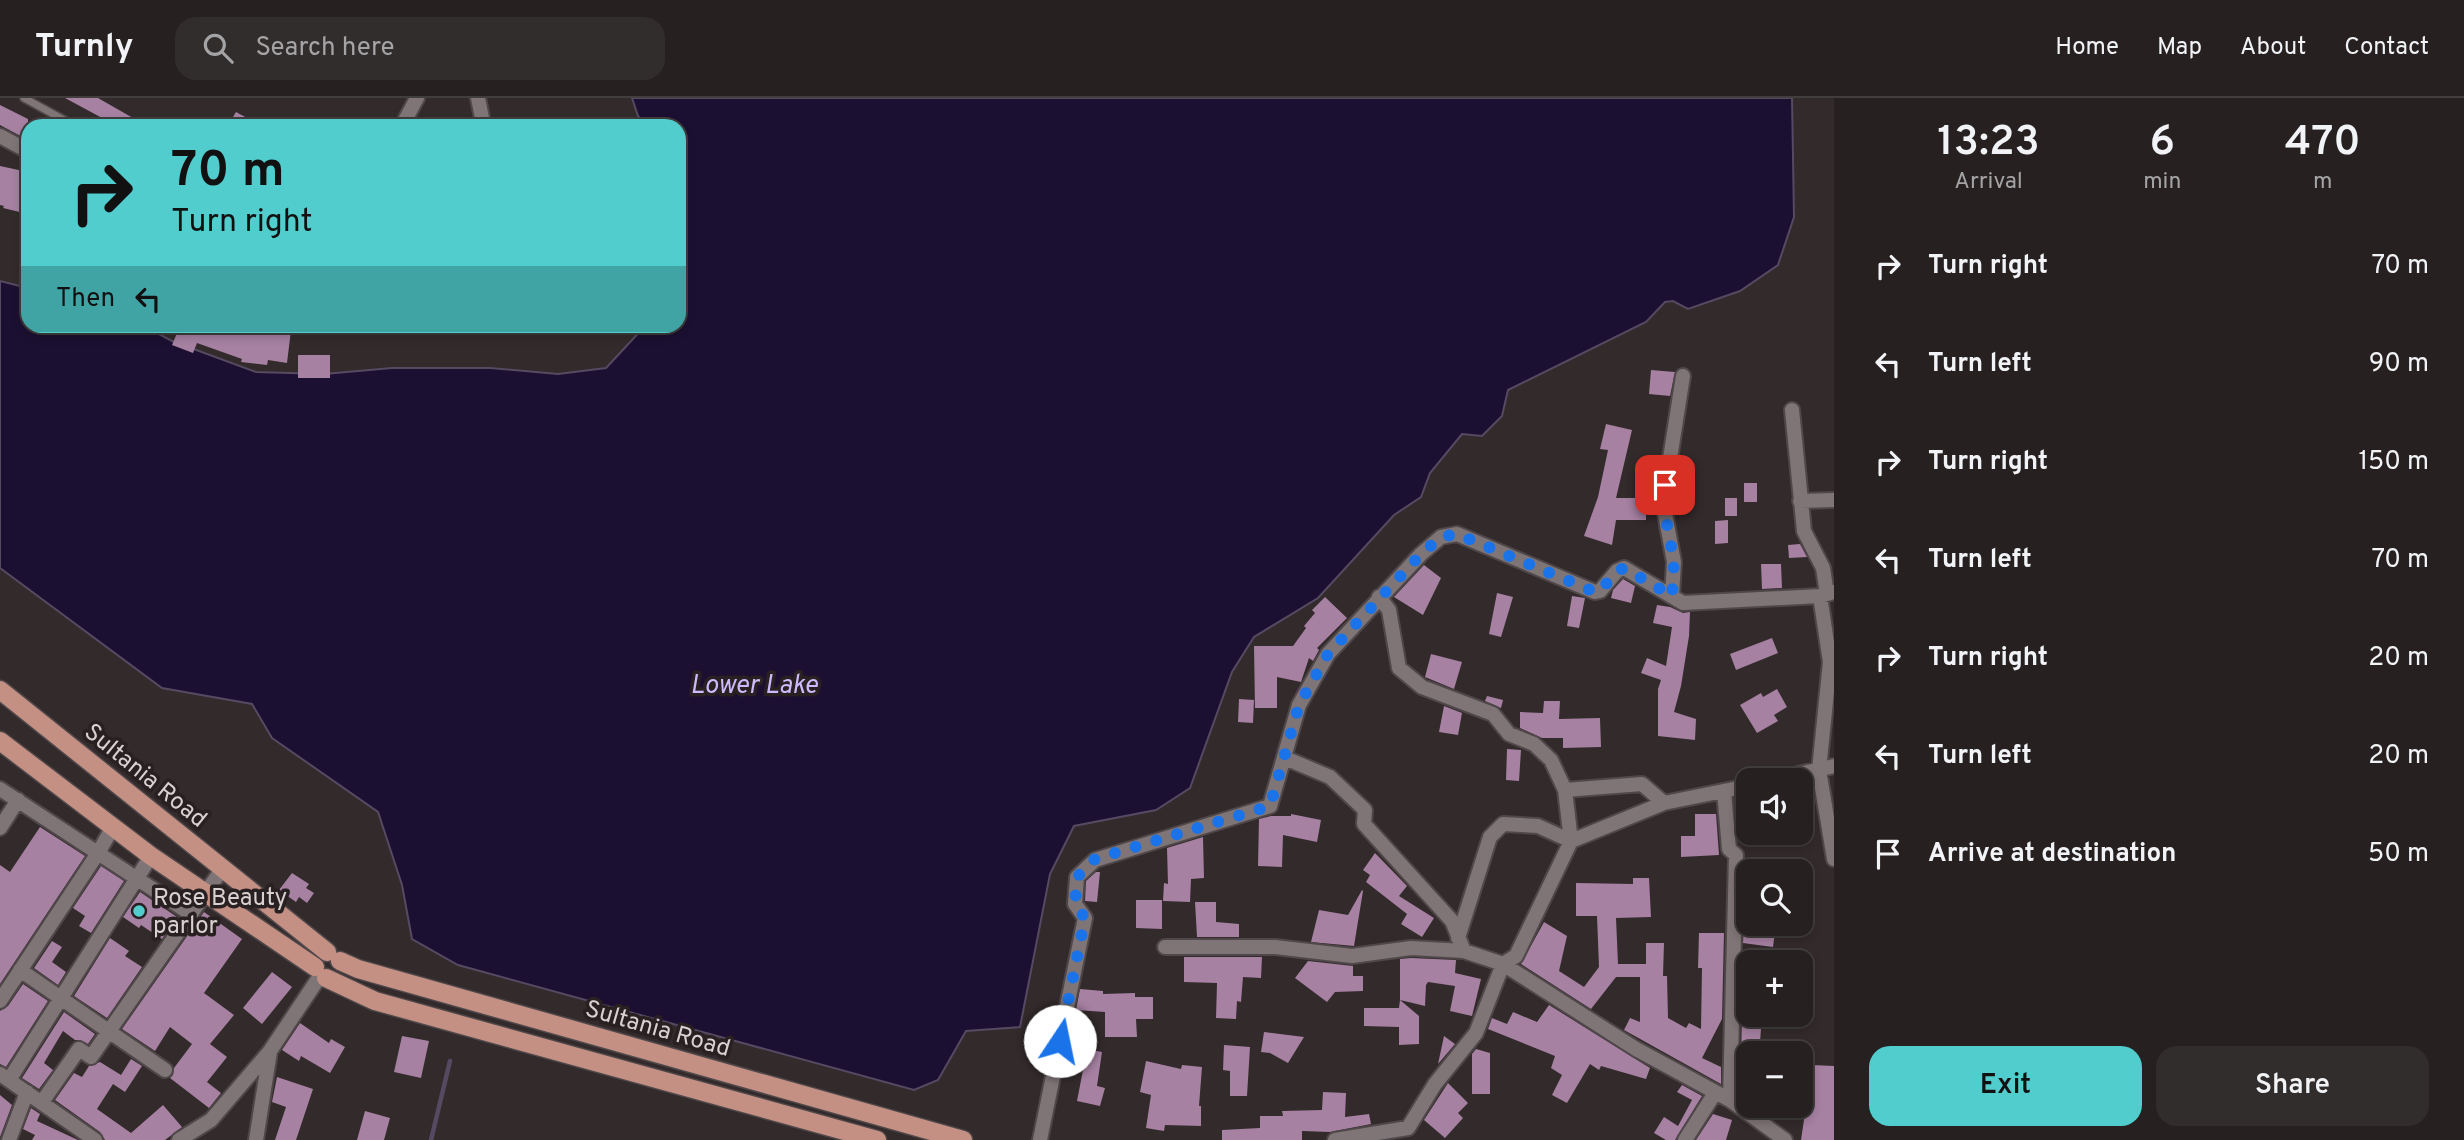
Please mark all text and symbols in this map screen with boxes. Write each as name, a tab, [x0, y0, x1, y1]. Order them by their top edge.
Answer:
search box	[175, 17, 665, 80]
text: Turnly	[35, 27, 133, 69]
icon: search	[199, 29, 237, 67]
text: Search here	[255, 32, 394, 65]
text: Home	[2055, 33, 2119, 63]
text: Map	[2157, 33, 2202, 63]
text: About	[2240, 33, 2306, 63]
text: Contact	[2344, 33, 2429, 63]
text: 13:23	[1937, 117, 2040, 170]
text: 6	[2150, 117, 2175, 170]
text: 470	[2285, 117, 2361, 170]
text: 70 m	[171, 142, 285, 204]
icon: right	[56, 147, 147, 238]
text: Arrival	[1954, 168, 2023, 197]
text: min	[2143, 168, 2181, 197]
text: m	[2313, 168, 2332, 197]
text: Turn right	[171, 203, 313, 243]
icon: right	[1869, 247, 1907, 285]
text: Turn right	[1928, 250, 2048, 283]
text: 70 m	[2371, 250, 2429, 283]
icon: left	[129, 280, 167, 318]
text: Then	[56, 283, 115, 316]
icon: left	[1869, 345, 1907, 383]
text: Turn left	[1928, 348, 2032, 381]
text: 90 m	[2369, 348, 2429, 381]
icon: right	[1869, 443, 1907, 481]
text: Turn right	[1928, 446, 2048, 479]
text: 150 m	[2358, 446, 2429, 479]
pin	[1635, 455, 1695, 515]
icon: arrive	[1646, 466, 1684, 504]
icon: left	[1869, 541, 1907, 579]
text: Turn left	[1928, 544, 2032, 577]
text: 70 m	[2371, 544, 2429, 577]
icon: right	[1869, 639, 1907, 677]
text: Turn right	[1928, 642, 2048, 675]
text: 20 m	[2368, 642, 2429, 675]
water label: Lower Lake	[690, 670, 818, 703]
street label: Sultania Road	[77, 718, 212, 835]
icon: left	[1869, 737, 1907, 775]
text: Turn left	[1928, 740, 2032, 773]
text: 20 m	[2368, 740, 2429, 773]
map controls	[1736, 768, 1813, 1118]
button: sound	[1736, 768, 1813, 845]
icon: arrive	[1869, 835, 1907, 873]
text: Arrive at destination	[1928, 838, 2176, 871]
text: 50 m	[2368, 838, 2429, 871]
button: search	[1736, 859, 1813, 936]
place label: Rose Beauty parlor	[153, 884, 287, 942]
marker: Rose Beauty parlor	[131, 903, 147, 919]
button: +	[1736, 950, 1813, 1027]
street label: Sultania Road	[582, 995, 733, 1065]
position arrow	[1023, 1004, 1097, 1078]
button: −	[1736, 1041, 1813, 1118]
button: Exit	[1869, 1046, 2142, 1126]
button: Share	[2156, 1046, 2429, 1126]

